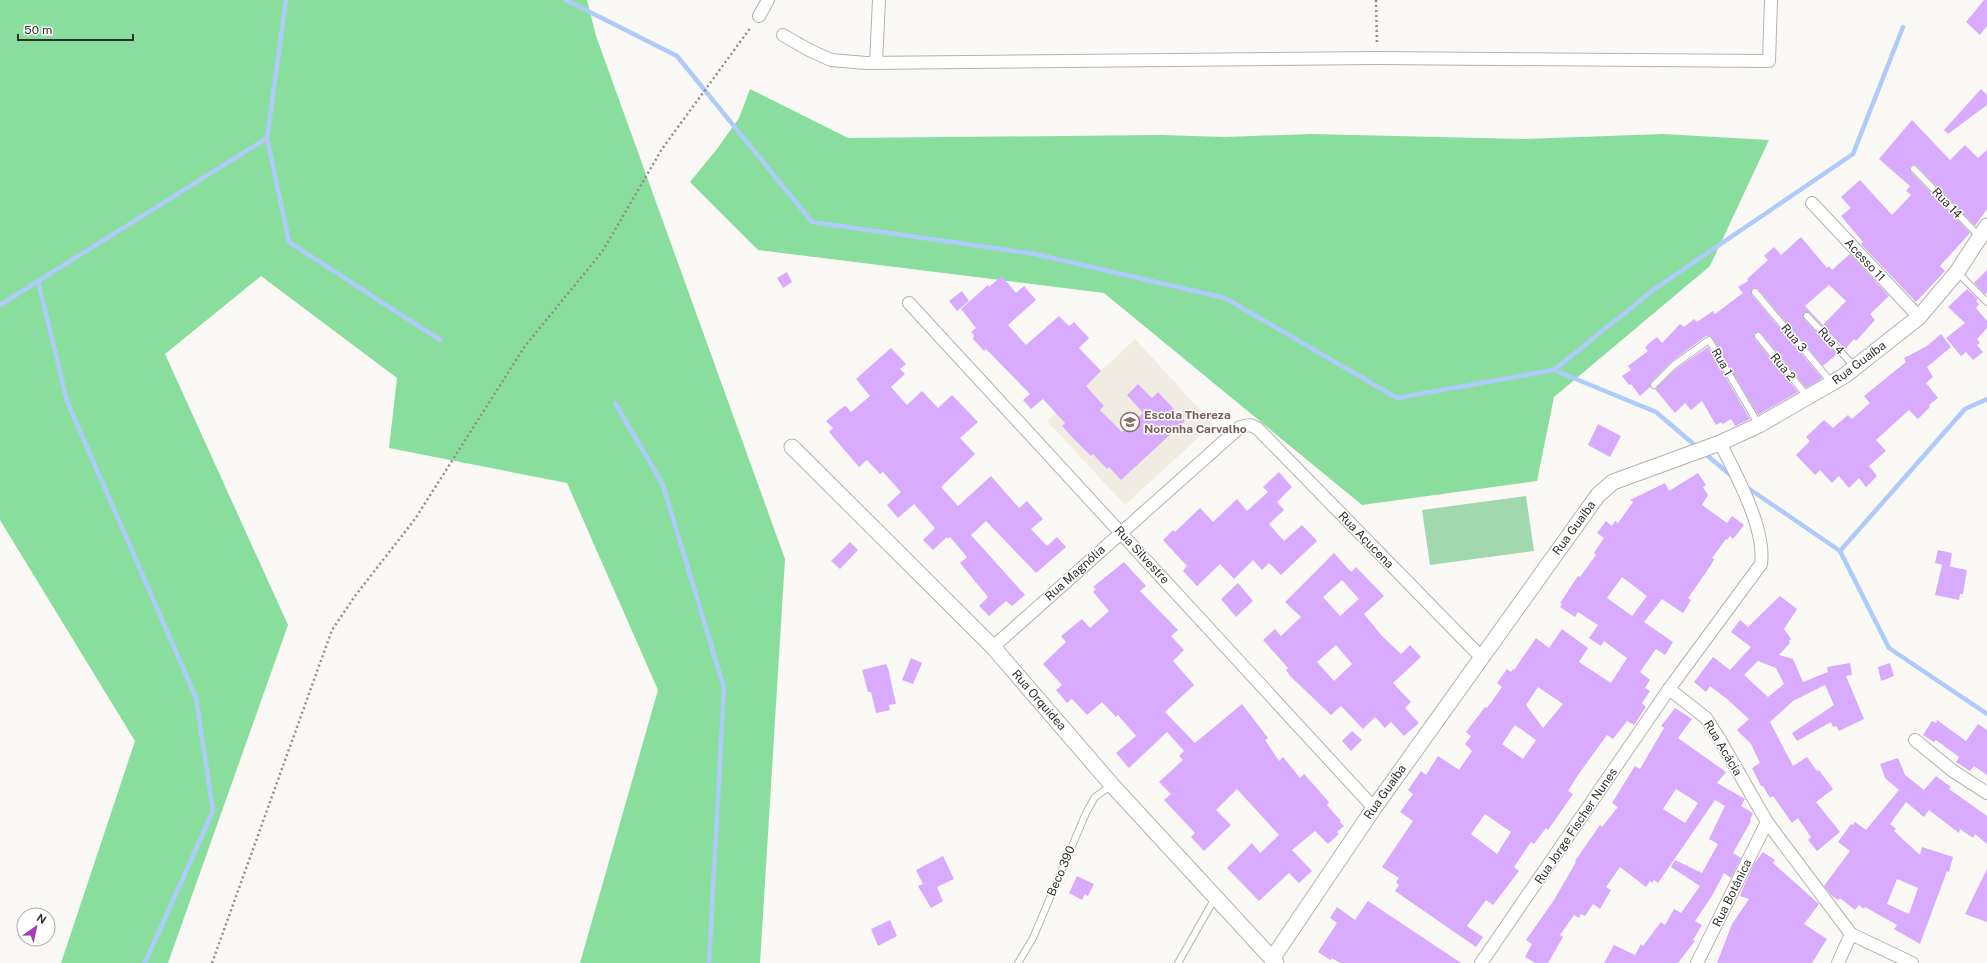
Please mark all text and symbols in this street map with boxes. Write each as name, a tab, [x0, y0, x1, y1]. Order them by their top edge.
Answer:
scale bar	[18, 16, 133, 42]
text: 50 m	[24, 23, 52, 37]
street label: Rua 14	[1929, 185, 1965, 221]
street label: Acesso 11	[1842, 236, 1888, 284]
street label: Rua 3	[1778, 321, 1810, 355]
street label: Rua 4	[1815, 324, 1847, 358]
street label: Rua Guaíba	[1829, 338, 1889, 388]
street label: Rua 1	[1709, 346, 1735, 378]
street label: Rua 2	[1767, 350, 1799, 384]
place label: Escola Thereza Noronha Carvalho	[1144, 408, 1247, 436]
school or university icon: Escola Thereza Noronha Carvalho	[1119, 411, 1141, 433]
street label: Rua Guaíba	[1550, 498, 1598, 558]
street label: Rua Açucena	[1336, 509, 1396, 571]
street label: Rua Silvestre	[1112, 523, 1172, 587]
street label: Rua Magnólia	[1042, 542, 1108, 604]
street label: Rua Orquídea	[1009, 667, 1069, 733]
street label: Rua Acácia	[1701, 718, 1745, 778]
street label: Rua Guaíba	[1361, 762, 1409, 822]
street label: Rua Jorge Fischer Nunes	[1532, 765, 1620, 887]
street label: Beco 390	[1044, 844, 1078, 898]
street label: Rua Botânica	[1710, 857, 1754, 929]
north arrow	[16, 907, 56, 947]
text: N	[35, 911, 48, 926]

